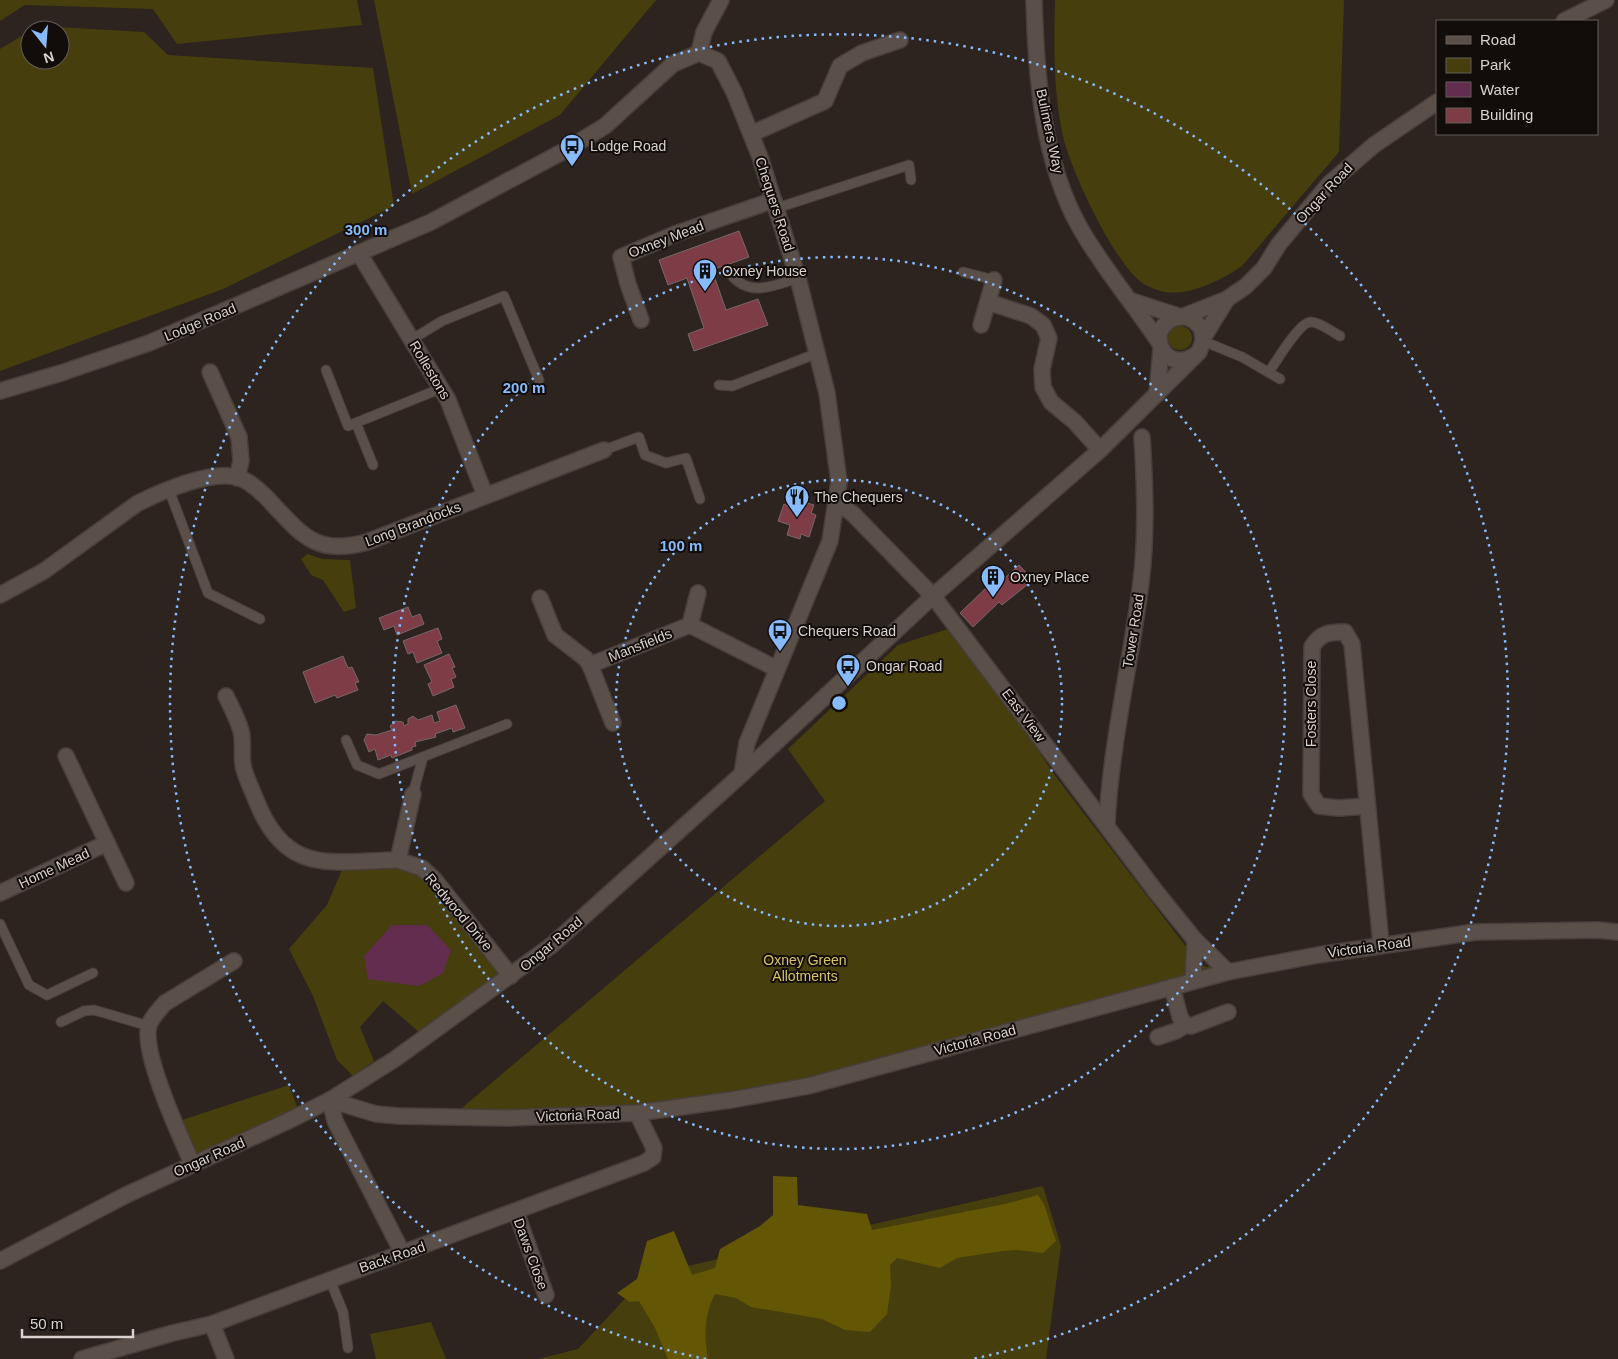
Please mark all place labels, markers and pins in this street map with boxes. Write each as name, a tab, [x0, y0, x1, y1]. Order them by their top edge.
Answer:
bus stop icon: Lodge Road	[559, 133, 585, 167]
place label: Lodge Road	[590, 138, 666, 154]
building icon: Oxney House	[692, 258, 718, 292]
place label: Oxney House	[722, 263, 807, 279]
restaurant icon: The Chequers	[784, 484, 810, 518]
place label: The Chequers	[814, 489, 903, 505]
building icon: Oxney Place	[980, 564, 1006, 598]
place label: Oxney Place	[1010, 569, 1090, 585]
bus stop icon: Chequers Road	[767, 618, 793, 652]
place label: Chequers Road	[798, 623, 896, 639]
bus stop icon: Ongar Road	[835, 653, 861, 687]
place label: Ongar Road	[866, 658, 942, 674]
centre of rings	[830, 694, 848, 712]

